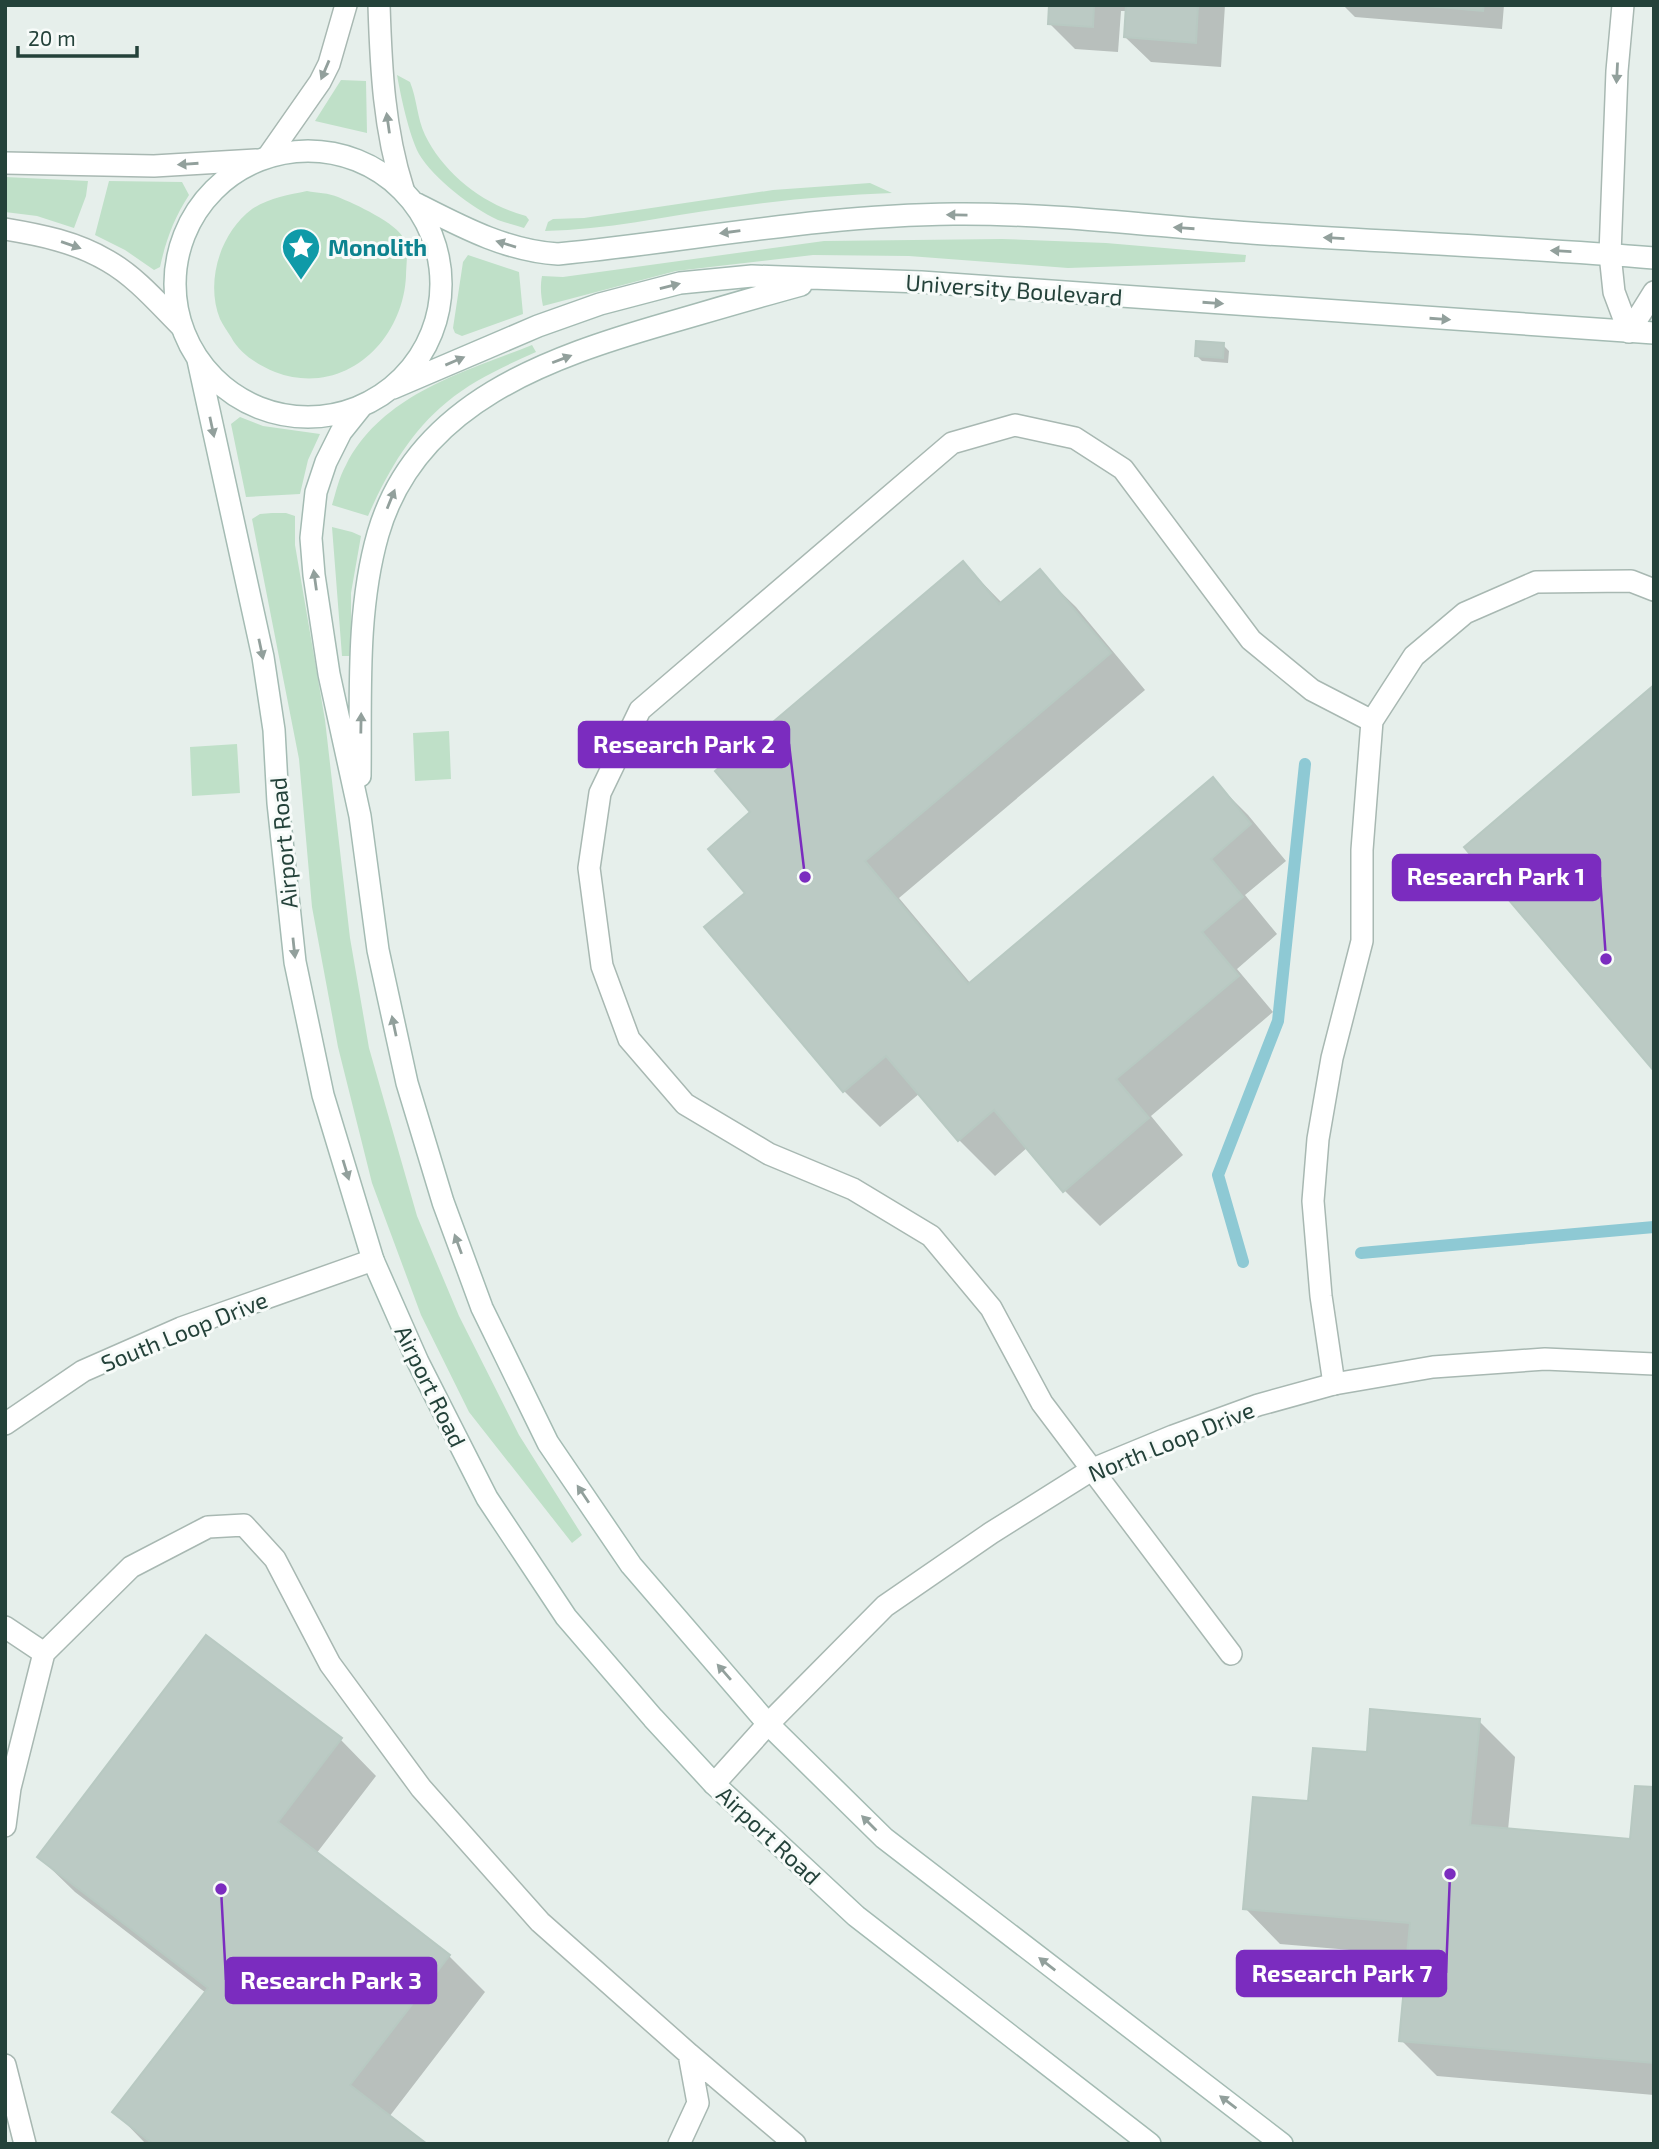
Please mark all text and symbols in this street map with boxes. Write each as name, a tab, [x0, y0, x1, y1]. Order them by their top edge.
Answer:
scale bar	[18, 14, 136, 58]
text: 20 m	[28, 25, 76, 50]
one-way arrow	[320, 60, 331, 81]
one-way arrow	[1612, 62, 1623, 84]
one-way arrow	[382, 112, 393, 134]
one-way arrow	[177, 159, 199, 170]
one-way arrow	[946, 209, 968, 220]
one-way arrow	[1173, 222, 1195, 233]
place icon: Monolith	[280, 226, 322, 281]
one-way arrow	[719, 227, 741, 238]
one-way arrow	[1323, 232, 1345, 243]
place label: Monolith	[328, 233, 427, 261]
one-way arrow	[495, 239, 516, 249]
one-way arrow	[61, 240, 82, 251]
one-way arrow	[1550, 246, 1572, 257]
street label: University Boulevard	[905, 267, 1123, 311]
one-way arrow	[659, 280, 681, 291]
one-way arrow	[1202, 297, 1224, 308]
one-way arrow	[1429, 314, 1451, 325]
one-way arrow	[552, 353, 573, 364]
one-way arrow	[445, 355, 466, 366]
one-way arrow	[207, 416, 218, 438]
one-way arrow	[386, 489, 397, 510]
one-way arrow	[309, 569, 320, 591]
one-way arrow	[256, 638, 267, 660]
one-way arrow	[355, 712, 367, 734]
callout: Research Park 2	[579, 722, 789, 767]
text: Research Park 2	[593, 729, 775, 758]
street label: Airport Road	[263, 776, 303, 910]
callout: Research Park 1	[1393, 855, 1600, 900]
text: Research Park 1	[1407, 861, 1585, 890]
one-way arrow	[288, 938, 299, 960]
one-way arrow	[389, 1015, 400, 1037]
one-way arrow	[341, 1159, 351, 1180]
one-way arrow	[453, 1233, 464, 1254]
street label: South Loop Drive	[97, 1285, 271, 1377]
street label: Airport Road	[390, 1321, 472, 1451]
street label: North Loop Drive	[1084, 1395, 1258, 1487]
one-way arrow	[576, 1485, 590, 1503]
one-way arrow	[717, 1664, 732, 1681]
street label: Airport Road	[711, 1780, 827, 1890]
one-way arrow	[861, 1816, 878, 1832]
callout: Research Park 7	[1237, 1951, 1446, 1996]
one-way arrow	[1039, 1957, 1057, 1972]
callout: Research Park 3	[226, 1958, 436, 2003]
text: Research Park 7	[1252, 1958, 1433, 1987]
text: Research Park 3	[240, 1965, 422, 1994]
one-way arrow	[1219, 2096, 1237, 2110]

